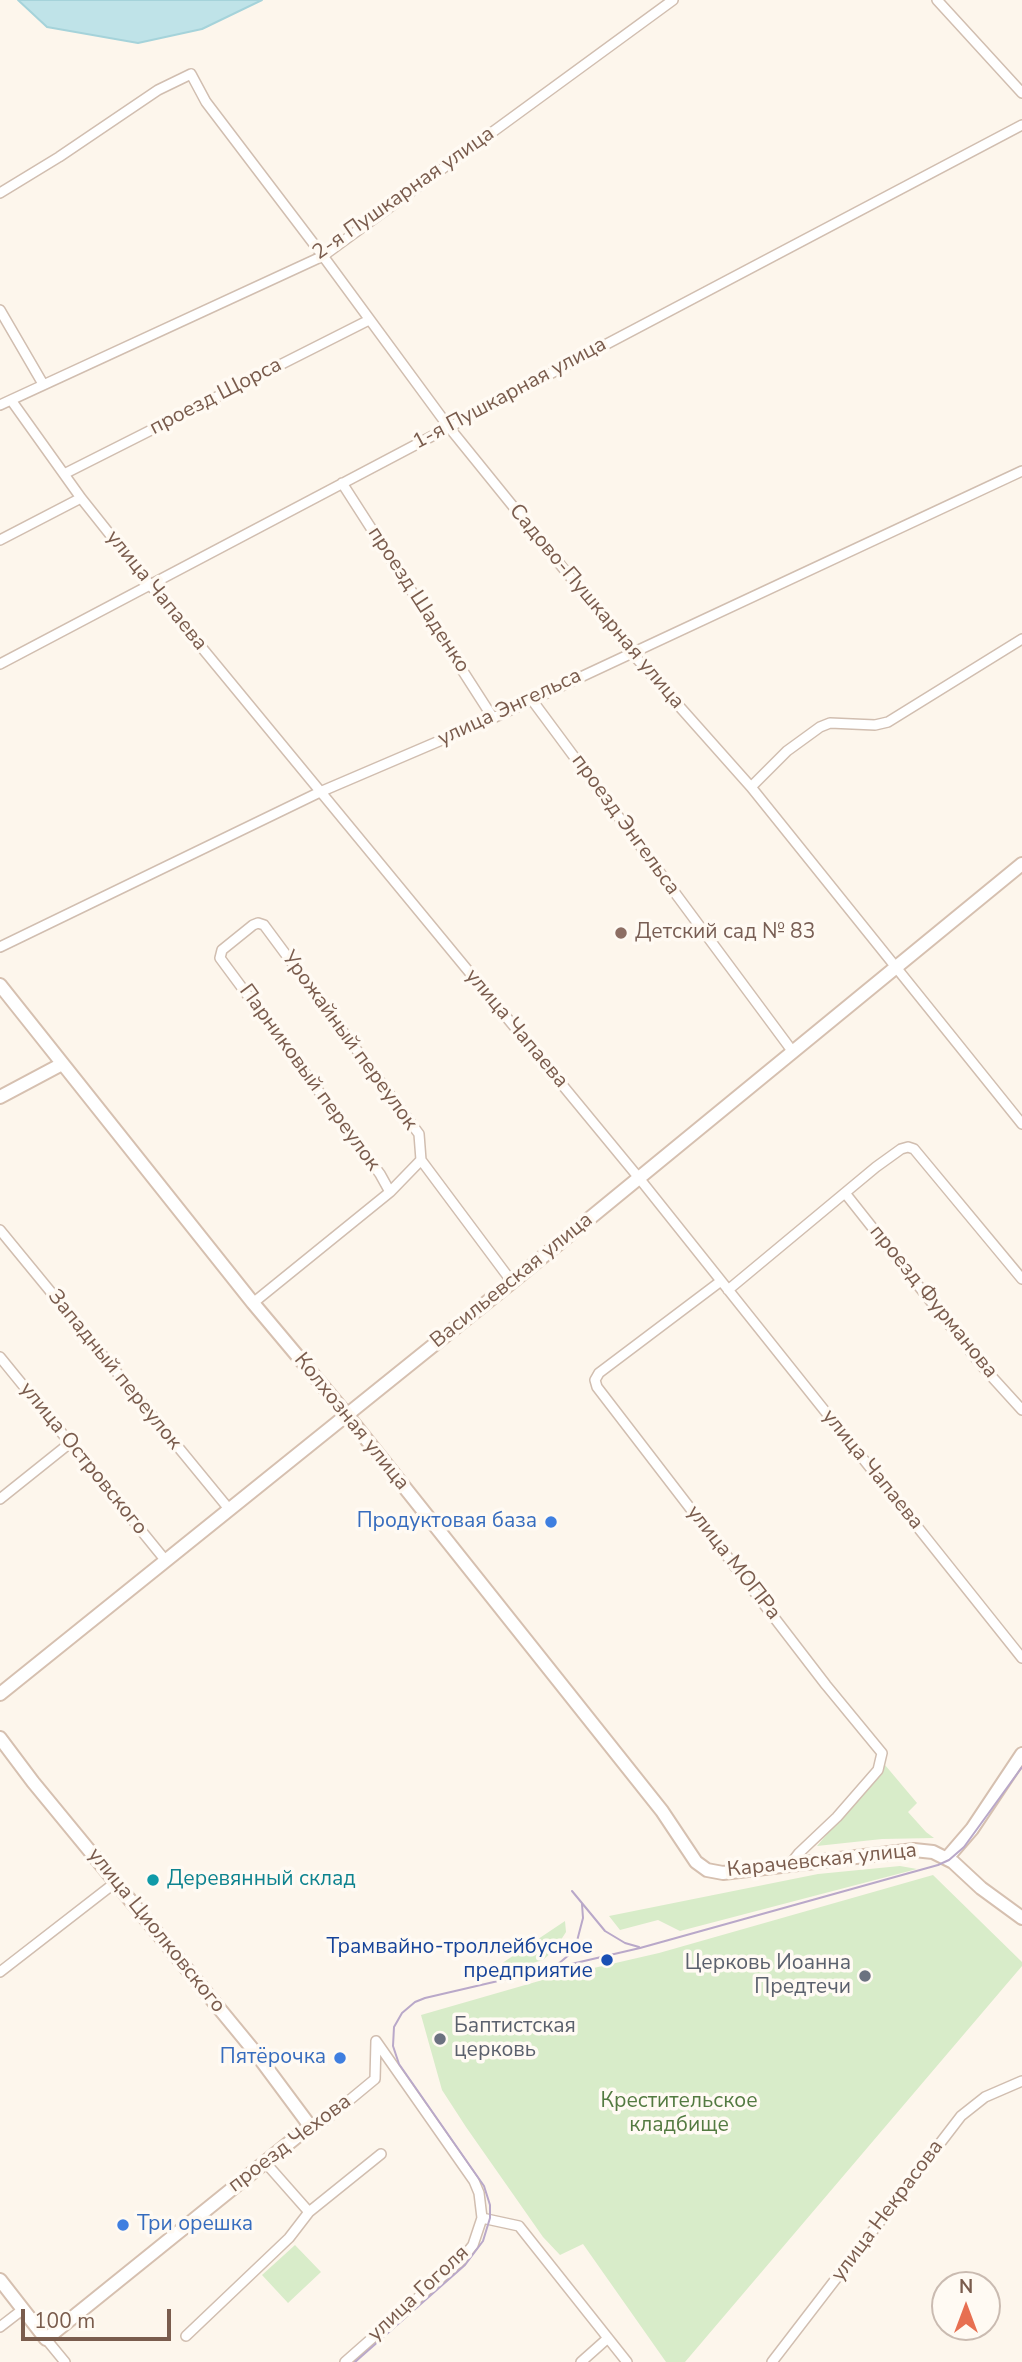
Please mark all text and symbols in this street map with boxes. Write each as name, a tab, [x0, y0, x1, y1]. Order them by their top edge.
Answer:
street label: 2-я Пушкарная улица	[308, 122, 500, 266]
street label: 1-я Пушкарная улица	[409, 332, 611, 456]
street label: проезд Щорса	[146, 353, 286, 441]
street label: Садово-Пушкарная улица	[503, 499, 689, 715]
street label: проезд Шаденко	[361, 522, 475, 678]
street label: улица Чапаева	[100, 526, 212, 656]
street label: улица Энгельса	[434, 664, 586, 752]
street label: проезд Энгельса	[565, 750, 685, 900]
place label: Детский сад № 83	[635, 920, 815, 946]
marker: Детский сад № 83	[613, 925, 629, 941]
street label: Урожайный переулок	[276, 947, 422, 1135]
street label: улица Чапаева	[459, 965, 573, 1093]
street label: Парниковый переулок	[233, 980, 385, 1176]
street label: Васильевская улица	[426, 1208, 598, 1354]
street label: проезд Фурманова	[863, 1220, 1003, 1384]
street label: Западный переулок	[42, 1285, 186, 1455]
street label: Колхозная улица	[288, 1348, 414, 1496]
street label: улица Островского	[14, 1378, 152, 1540]
street label: улица Чапаева	[816, 1405, 928, 1535]
street label: улица МОПРа	[681, 1501, 785, 1625]
place label: Продуктовая база	[357, 1509, 537, 1535]
marker: Продуктовая база	[543, 1514, 559, 1530]
street label: Карачевская улица	[726, 1839, 918, 1883]
street label: улица Циолковского	[82, 1843, 230, 2019]
place label: Деревянный склад	[167, 1867, 356, 1893]
marker: Деревянный склад	[145, 1872, 161, 1888]
place label: Трамвайно-троллейбусное предприятие	[326, 1935, 593, 1985]
place label: Церковь Иоанна Предтечи	[685, 1951, 851, 2001]
marker: Трамвайно-троллейбусное предприятие	[599, 1952, 615, 1968]
marker: Церковь Иоанна Предтечи	[857, 1968, 873, 1984]
place label: Баптистская церковь	[454, 2014, 576, 2064]
marker: Баптистская церковь	[432, 2031, 448, 2047]
place label: Пятёрочка	[220, 2045, 326, 2071]
marker: Пятёрочка	[332, 2050, 348, 2066]
park label: Крестительское кладбище	[600, 2089, 758, 2139]
street label: проезд Чехова	[223, 2090, 357, 2198]
street label: улица Некрасова	[827, 2135, 949, 2287]
place label: Три орешка	[137, 2212, 253, 2238]
marker: Три орешка	[115, 2217, 131, 2233]
street label: улица Гоголя	[363, 2241, 475, 2347]
north arrow	[931, 2271, 1001, 2341]
text: N	[959, 2274, 973, 2300]
scale bar	[24, 2296, 175, 2340]
text: 100 m	[34, 2307, 95, 2335]

